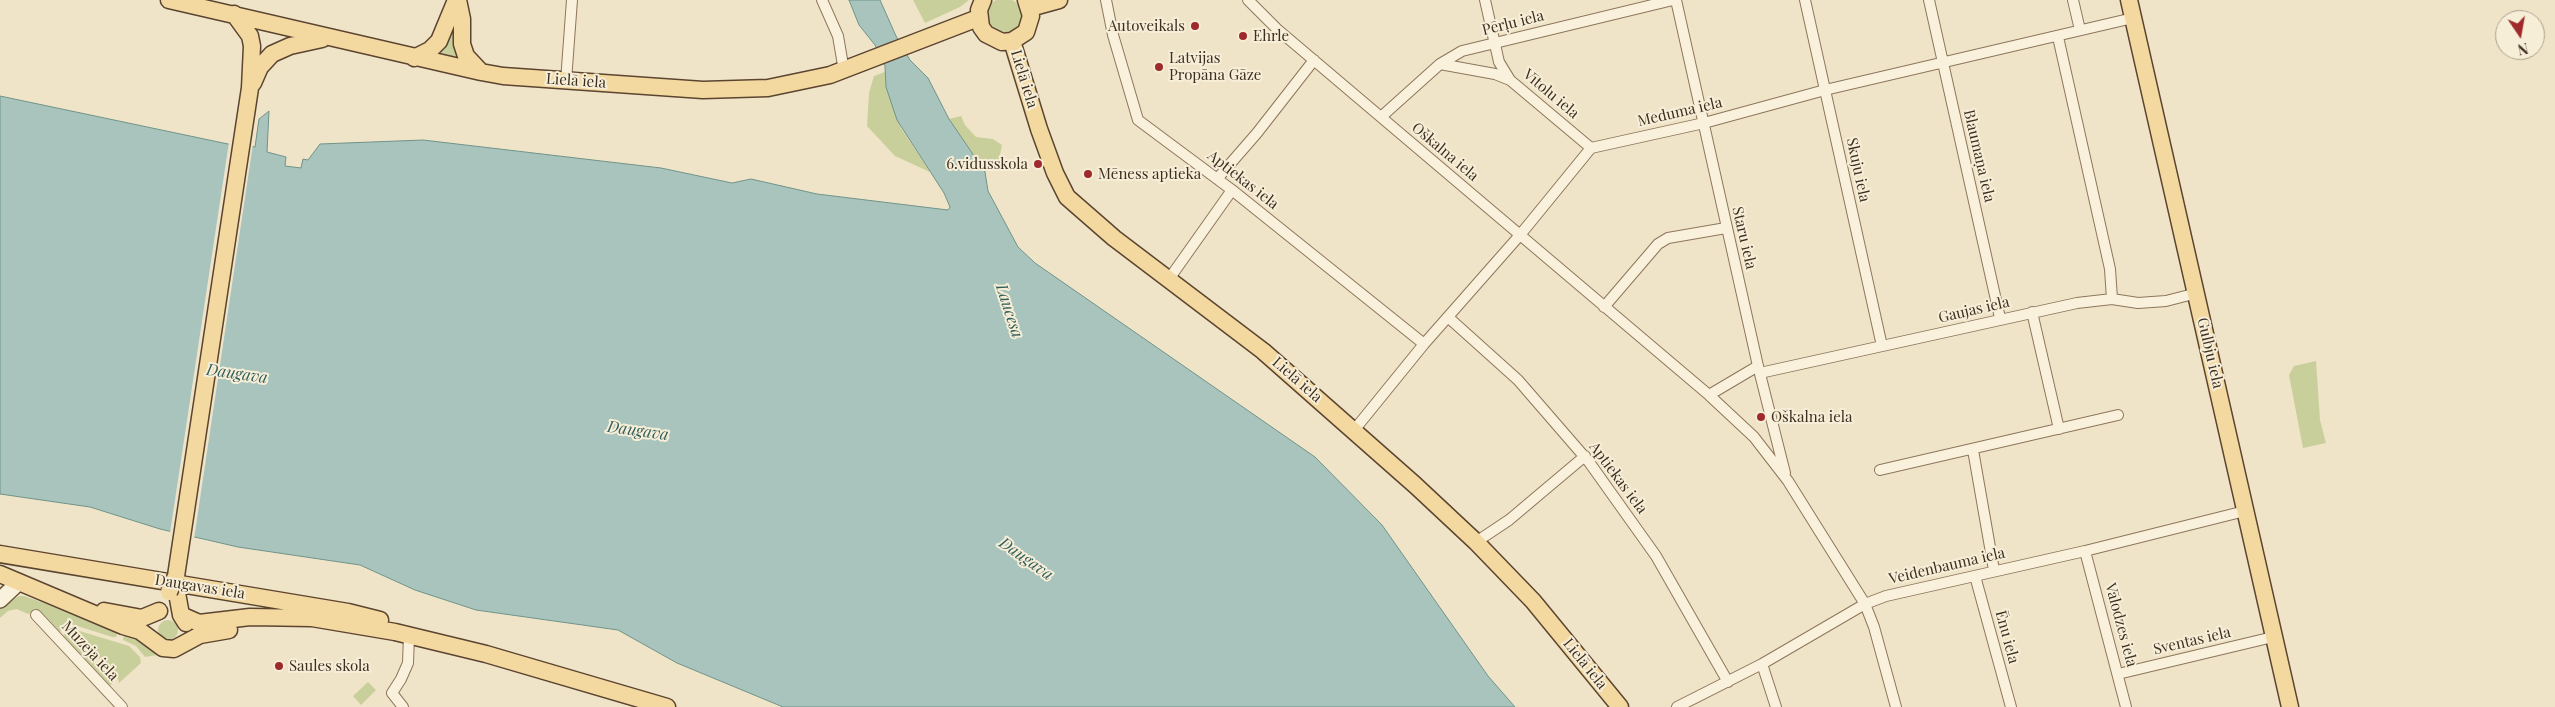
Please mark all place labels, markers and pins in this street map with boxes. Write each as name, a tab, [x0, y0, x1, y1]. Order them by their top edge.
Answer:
place label: Autoveikals	[1108, 17, 1185, 35]
marker: Autoveikals	[1189, 20, 1201, 32]
place label: Ehrle	[1253, 27, 1289, 45]
marker: Ehrle	[1237, 30, 1249, 42]
place label: Latvijas Propāna Gāze	[1169, 49, 1261, 84]
marker: Latvijas Propāna Gāze	[1153, 61, 1165, 73]
place label: 6.vidusskola	[946, 155, 1028, 173]
marker: 6.vidusskola	[1032, 158, 1044, 170]
place label: Mēness aptieka	[1098, 165, 1201, 183]
marker: Mēness aptieka	[1082, 168, 1094, 180]
place label: Oškalna iela	[1771, 408, 1853, 426]
marker: Oškalna iela	[1755, 411, 1767, 423]
place label: Saules skola	[289, 657, 370, 675]
marker: Saules skola	[273, 660, 285, 672]

